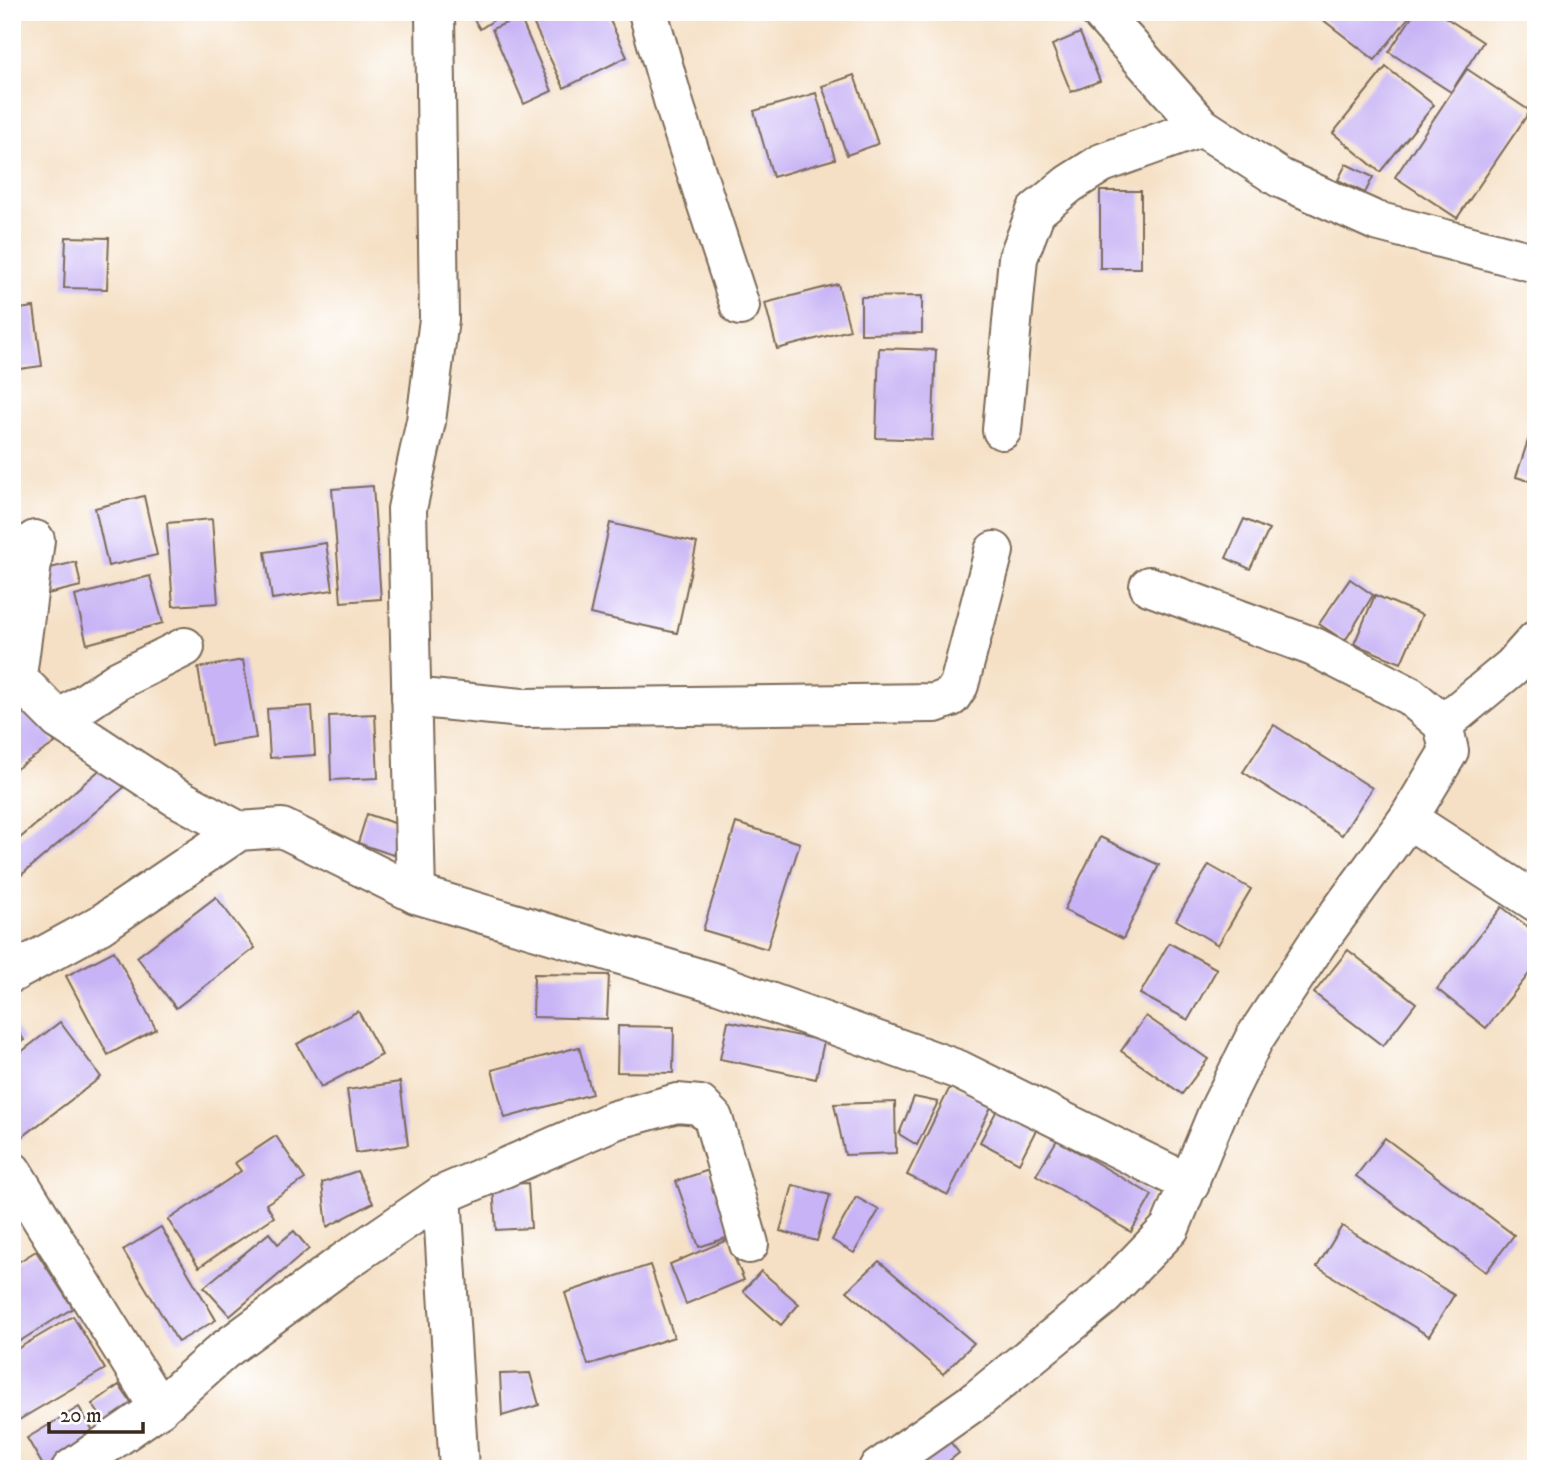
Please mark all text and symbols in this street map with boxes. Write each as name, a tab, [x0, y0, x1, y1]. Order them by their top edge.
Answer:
scale bar	[49, 1390, 144, 1434]
text: 20 m	[60, 1403, 102, 1429]

